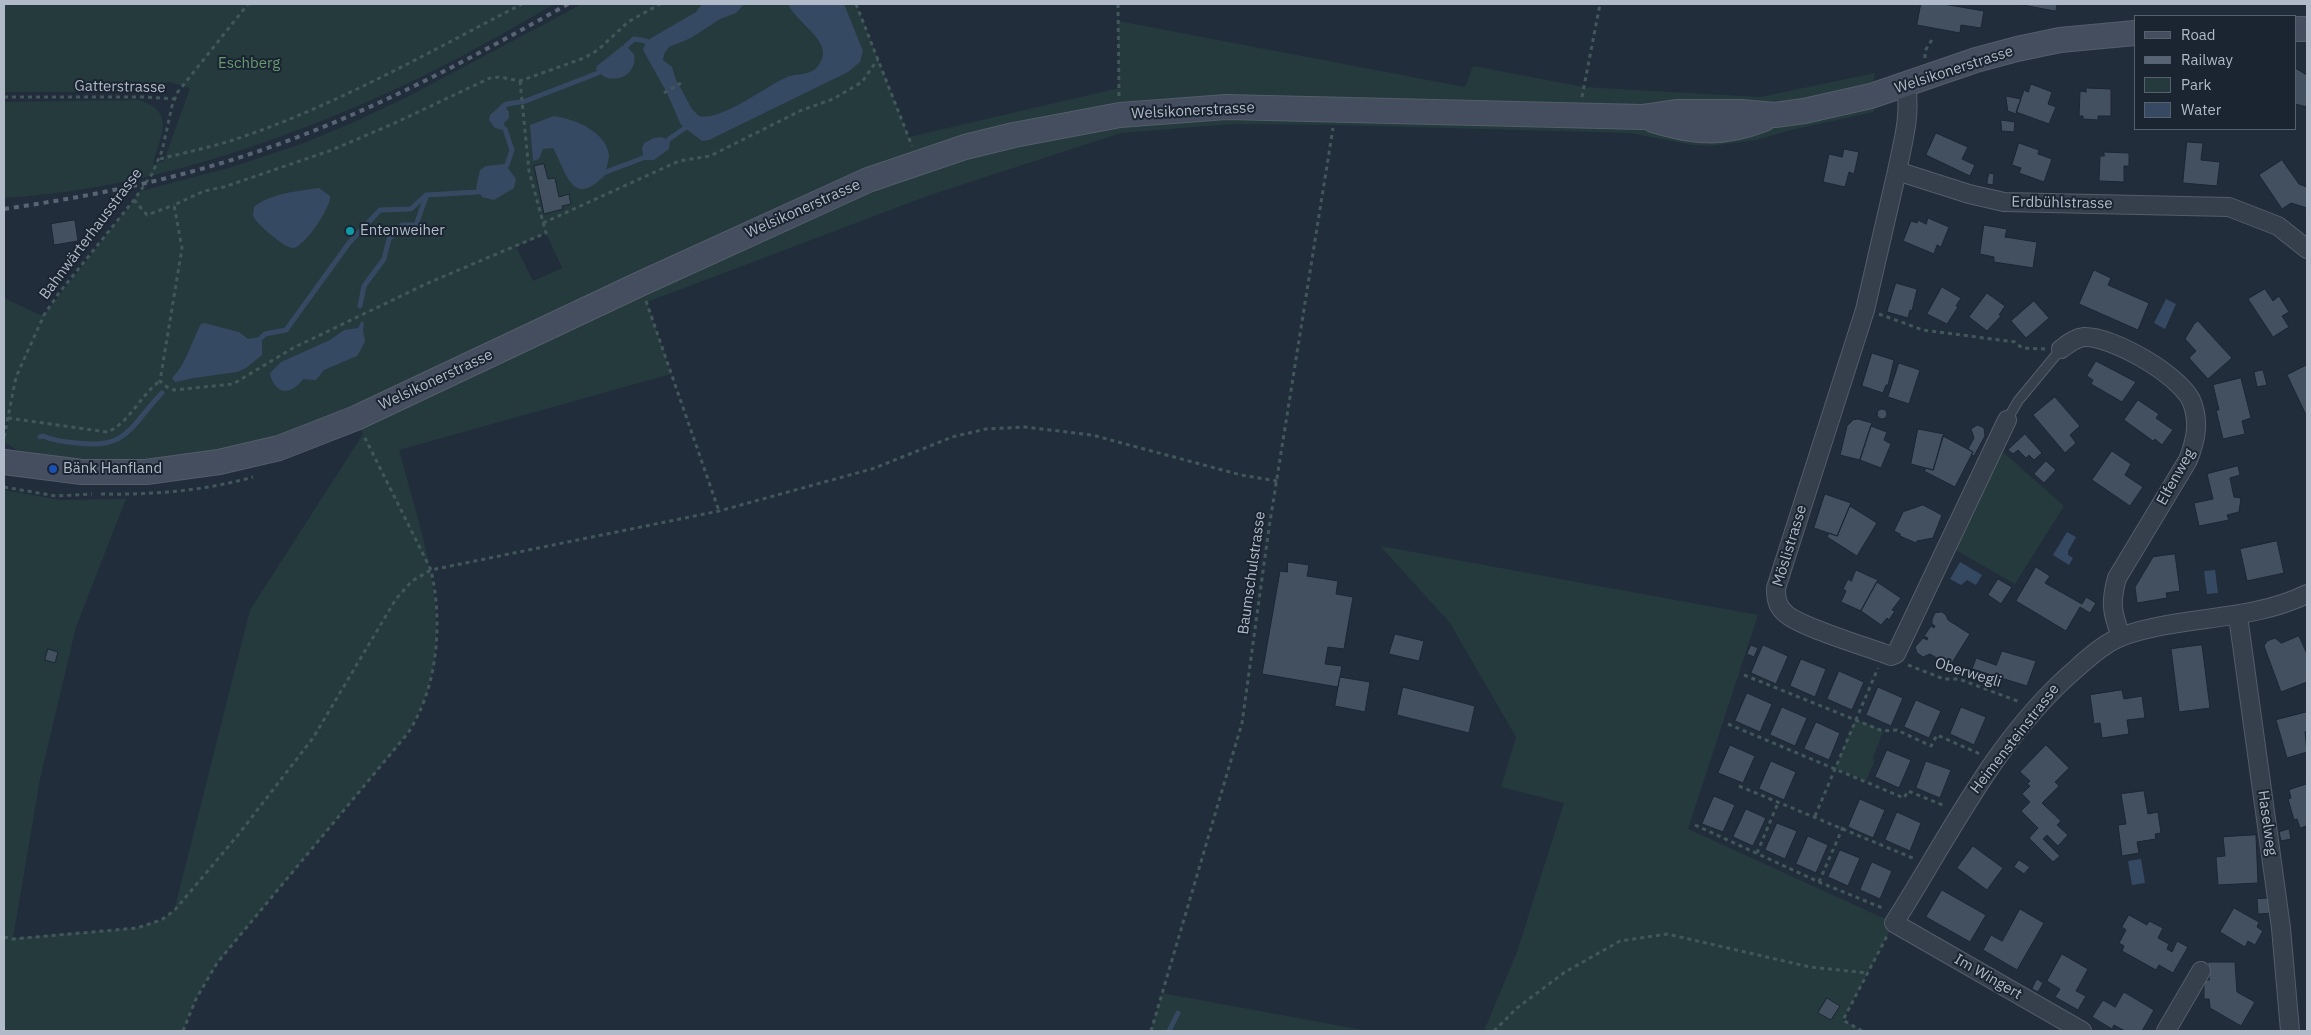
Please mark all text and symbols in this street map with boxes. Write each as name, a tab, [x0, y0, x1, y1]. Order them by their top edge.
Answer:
legend	[2134, 15, 2296, 130]
text: Road	[2181, 25, 2216, 44]
street label: Welsikonerstrasse	[1892, 42, 2016, 98]
text: Railway	[2181, 50, 2233, 69]
park label: Eschberg	[218, 55, 280, 73]
text: Park	[2181, 75, 2211, 94]
street label: Gatterstrasse	[74, 77, 166, 97]
street label: Welsikonerstrasse	[1131, 99, 1255, 123]
text: Water	[2181, 100, 2221, 119]
street label: Bahnwärterhausstrasse	[36, 165, 146, 303]
street label: Welsikonerstrasse	[743, 176, 863, 242]
street label: Erdbühlstrasse	[2011, 193, 2113, 213]
place label: Entenweiher	[360, 222, 445, 240]
marker: Entenweiher	[344, 225, 356, 237]
street label: Welsikonerstrasse	[376, 346, 496, 414]
street label: Elfenweg	[2153, 446, 2199, 508]
place label: Bänk Hanfland	[63, 460, 162, 478]
marker: Bänk Hanfland	[47, 463, 59, 475]
street label: Möslistrasse	[1769, 503, 1811, 589]
street label: Baumschulstrasse	[1234, 510, 1270, 636]
street label: Oberwegli	[1933, 654, 2003, 692]
street label: Heimensteinstrasse	[1967, 681, 2063, 797]
street label: Haselweg	[2254, 789, 2280, 857]
street label: Im Wingert	[1951, 950, 2025, 1004]

